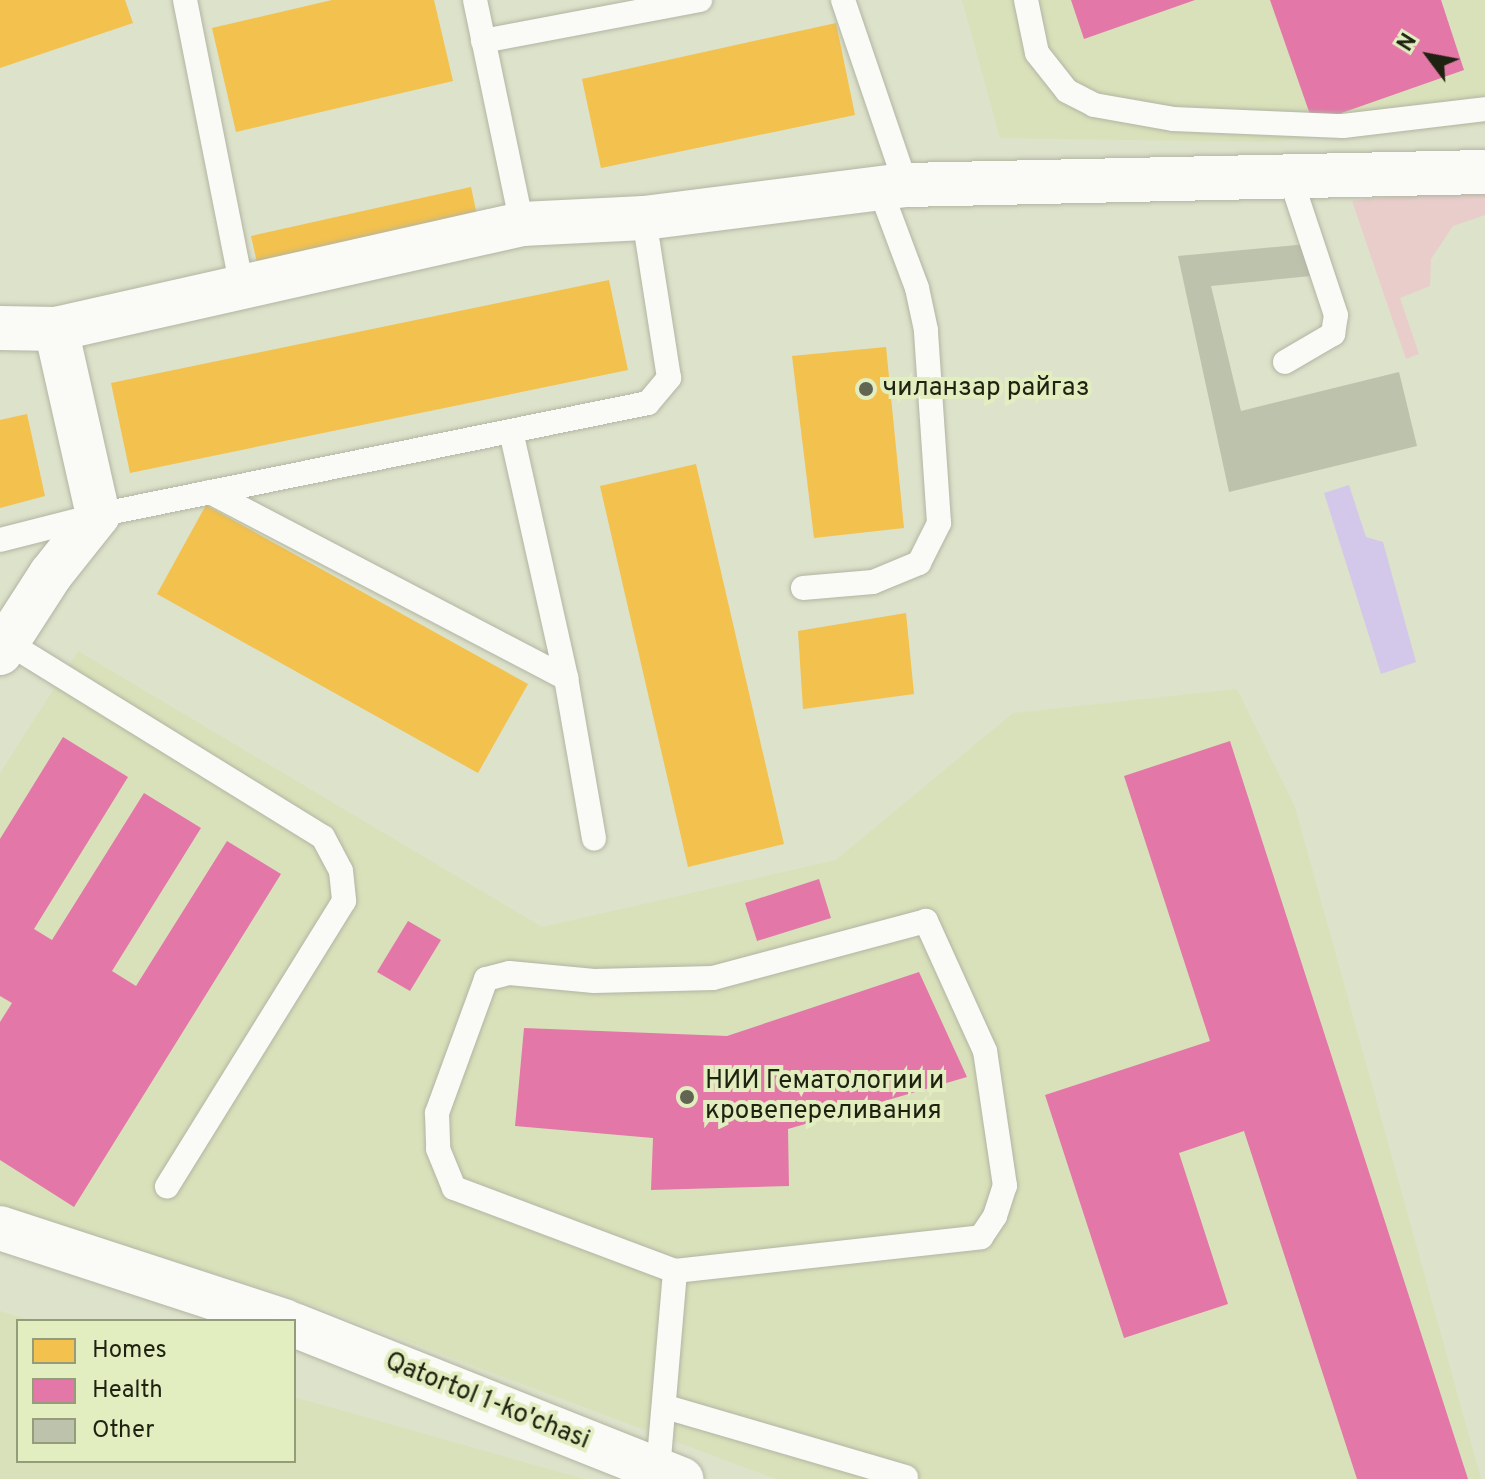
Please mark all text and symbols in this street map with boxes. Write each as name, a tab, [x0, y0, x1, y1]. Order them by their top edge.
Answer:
north arrow	[1389, 16, 1469, 96]
text: N	[1393, 29, 1424, 57]
place label: чиланзар райгаз	[882, 373, 1090, 405]
marker: чиланзар райгаз	[857, 380, 875, 398]
place label: НИИ Гематологии и кровепереливания	[705, 1066, 944, 1128]
marker: НИИ Гематологии и кровепереливания	[676, 1086, 698, 1108]
legend	[16, 1319, 296, 1463]
text: Homes	[92, 1336, 167, 1366]
street label: Qatortol 1-ko'chasi	[380, 1347, 594, 1457]
text: Health	[92, 1376, 163, 1406]
text: Other	[92, 1416, 154, 1446]

